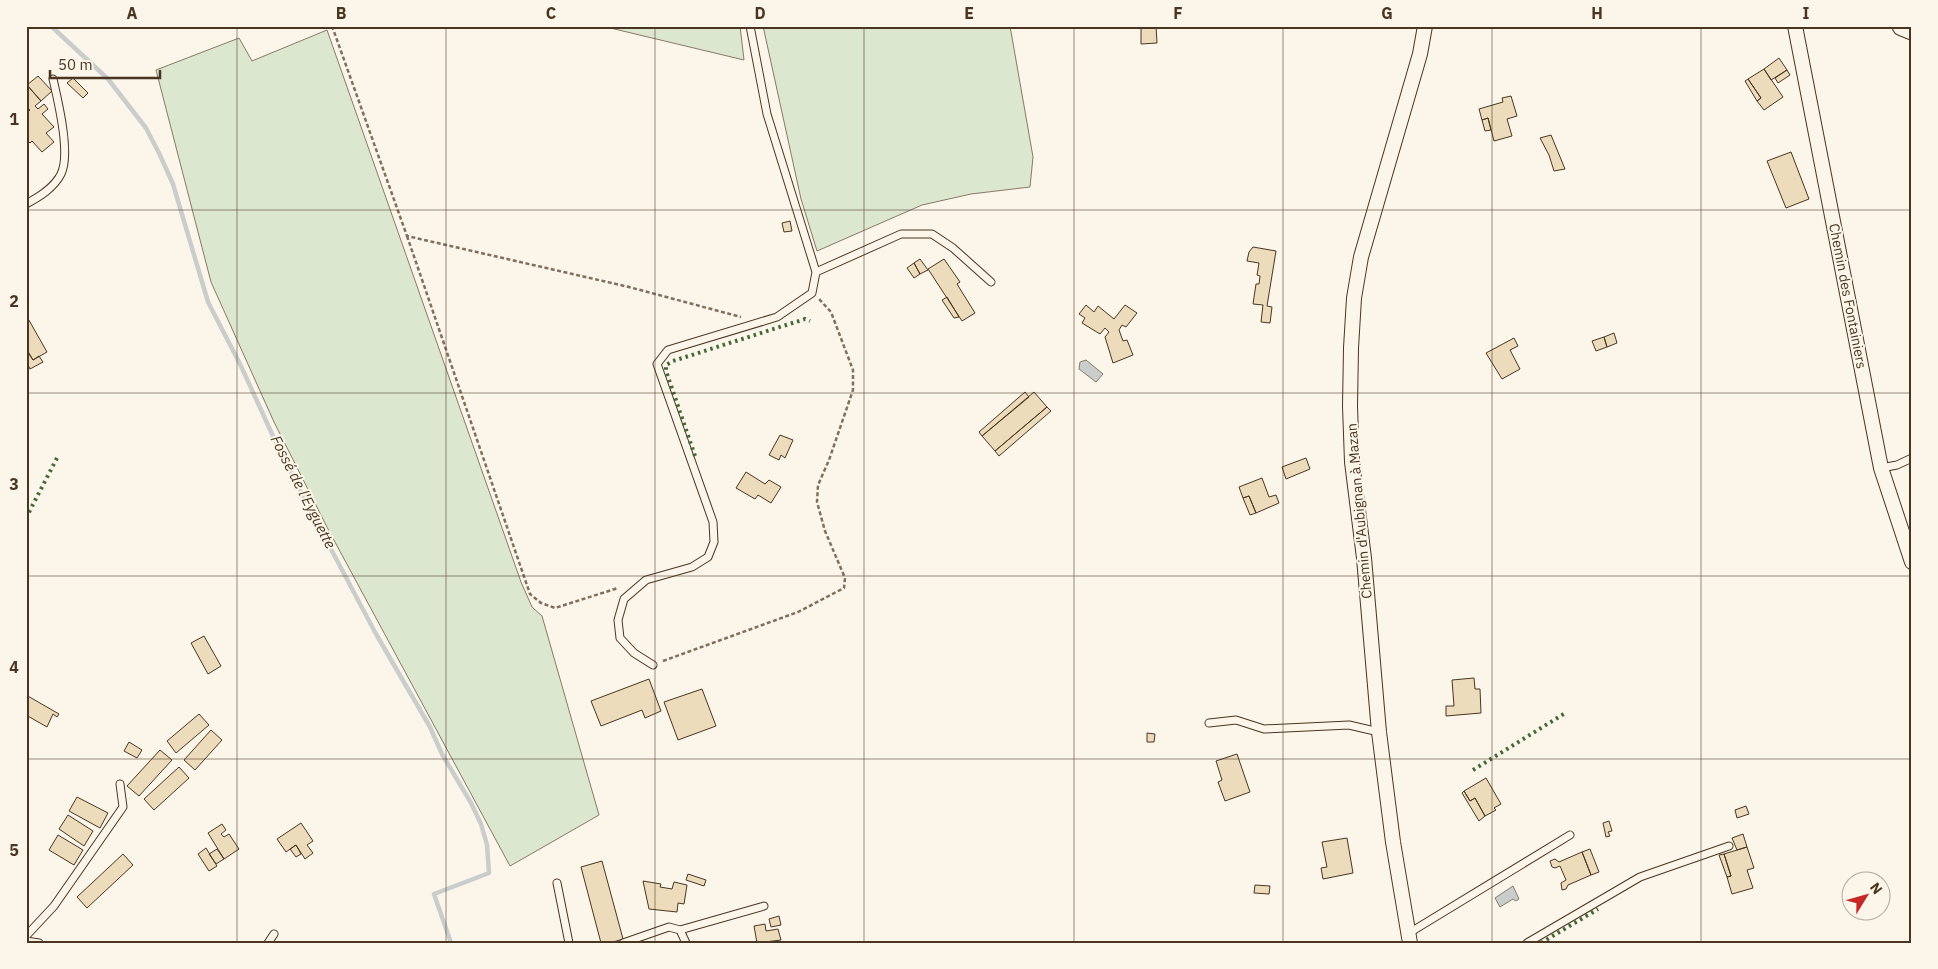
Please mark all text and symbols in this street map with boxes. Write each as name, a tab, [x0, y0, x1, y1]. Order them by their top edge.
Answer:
text: A	[127, 3, 138, 23]
text: B	[336, 3, 347, 23]
text: C	[546, 3, 556, 23]
text: D	[754, 3, 766, 23]
text: E	[964, 3, 974, 23]
text: F	[1173, 3, 1183, 23]
text: G	[1381, 3, 1393, 23]
text: H	[1591, 3, 1603, 23]
text: I	[1803, 3, 1810, 23]
scale bar	[50, 48, 160, 80]
text: 50 m	[58, 55, 93, 74]
text: 1	[9, 109, 19, 129]
street label: Chemin des Fontainiers	[1825, 222, 1871, 370]
text: 2	[9, 291, 19, 311]
street label: Chemin d'Aubignan à Mazan	[1342, 422, 1376, 600]
water label: Fossé de l'Eyguette	[267, 432, 340, 552]
text: 3	[9, 474, 19, 494]
text: 4	[9, 657, 19, 677]
text: 5	[9, 840, 19, 860]
north arrow	[1840, 872, 1890, 922]
text: N	[1866, 879, 1887, 898]

